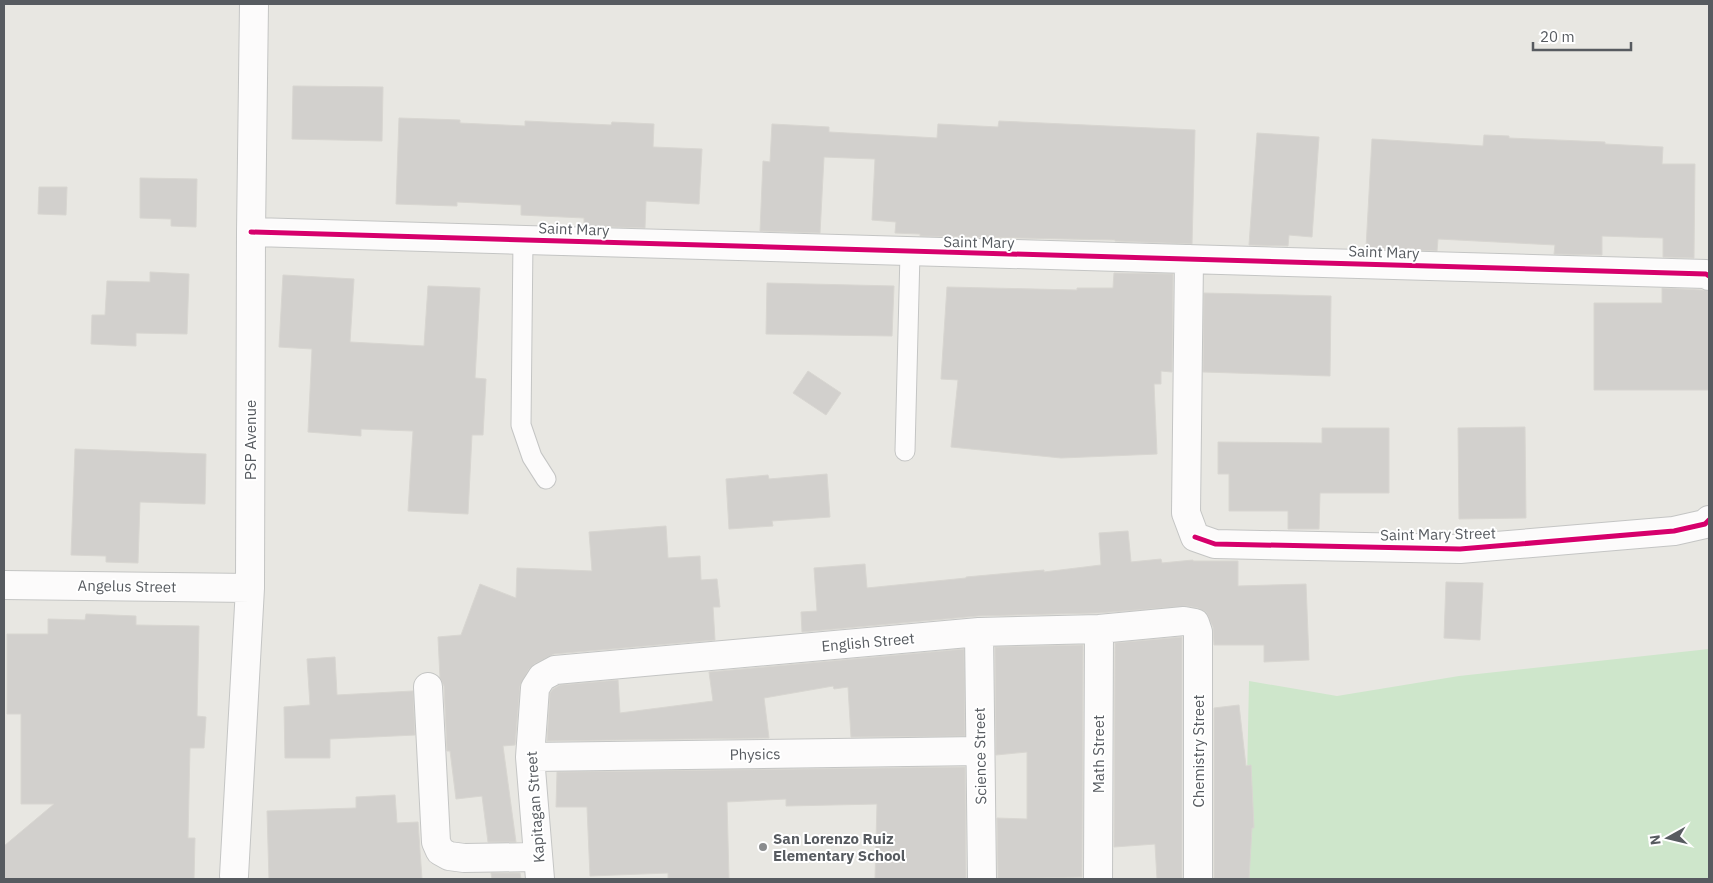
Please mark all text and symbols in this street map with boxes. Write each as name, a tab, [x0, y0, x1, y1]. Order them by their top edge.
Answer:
scale bar	[1533, 20, 1630, 52]
text: 20 m	[1540, 27, 1575, 46]
street label: Saint Mary	[538, 218, 610, 240]
street label: Saint Mary	[943, 232, 1015, 252]
street label: Saint Mary	[1348, 241, 1420, 263]
street label: PSP Avenue	[241, 400, 260, 480]
street label: Saint Mary Street	[1380, 523, 1496, 545]
street label: Angelus Street	[77, 576, 177, 596]
street label: English Street	[821, 628, 915, 656]
street label: Chemistry Street	[1189, 694, 1208, 808]
street label: Science Street	[970, 707, 990, 805]
street label: Math Street	[1089, 715, 1108, 793]
street label: Physics	[729, 744, 781, 764]
street label: Kapitagan Street	[522, 750, 548, 864]
north arrow	[1643, 813, 1693, 863]
place label: San Lorenzo Ruiz Elementary School	[773, 829, 906, 865]
text: N	[1646, 834, 1665, 846]
marker: San Lorenzo Ruiz Elementary School	[757, 841, 769, 853]

